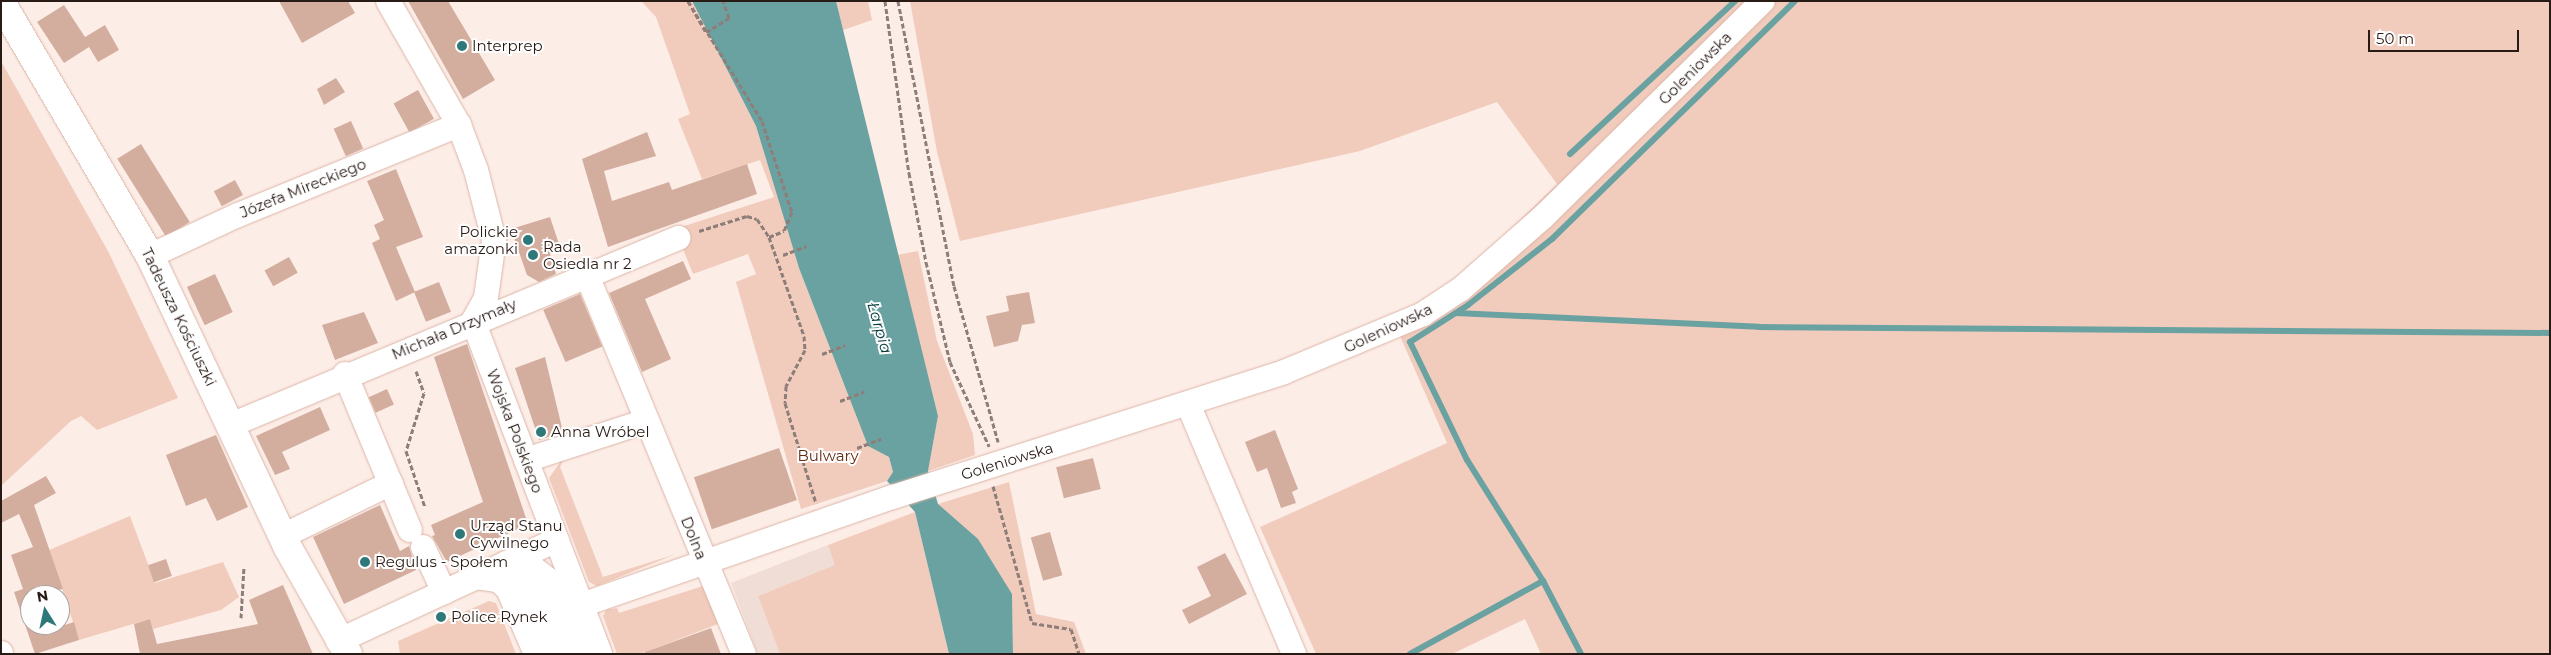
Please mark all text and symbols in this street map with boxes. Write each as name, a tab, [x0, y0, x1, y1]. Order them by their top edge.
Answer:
scale bar	[2371, 20, 2522, 52]
street label: Goleniowska	[1655, 28, 1735, 108]
text: 50 m	[2376, 29, 2414, 48]
place label: Interprep	[472, 37, 543, 55]
marker: Interprep	[456, 40, 468, 52]
street label: Józefa Mireckiego	[237, 154, 369, 222]
place label: Polickie amazonki	[444, 222, 518, 257]
marker: Polickie amazonki	[522, 234, 534, 246]
place label: Rada Osiedla nr 2	[543, 237, 632, 272]
street label: Tadeusza Kościuszki	[138, 245, 220, 389]
marker: Rada Osiedla nr 2	[527, 249, 539, 261]
street label: Michała Drzymały	[389, 295, 519, 363]
water label: Łarpia	[863, 300, 895, 356]
street label: Goleniowska	[1341, 300, 1435, 356]
street label: Wojska Polskiego	[483, 366, 547, 496]
place label: Anna Wróbel	[551, 423, 649, 441]
marker: Anna Wróbel	[535, 426, 547, 438]
street label: Goleniowska	[959, 438, 1055, 484]
park label: Bulwary	[797, 447, 859, 465]
street label: Dolna	[677, 514, 711, 562]
place label: Urząd Stanu Cywilnego	[470, 516, 563, 551]
marker: Urząd Stanu Cywilnego	[454, 528, 466, 540]
place label: Regulus - Społem	[375, 553, 508, 571]
marker: Regulus - Społem	[359, 556, 371, 568]
north arrow	[20, 585, 70, 635]
text: N	[35, 586, 50, 606]
place label: Police Rynek	[451, 608, 547, 626]
marker: Police Rynek	[435, 611, 447, 623]

